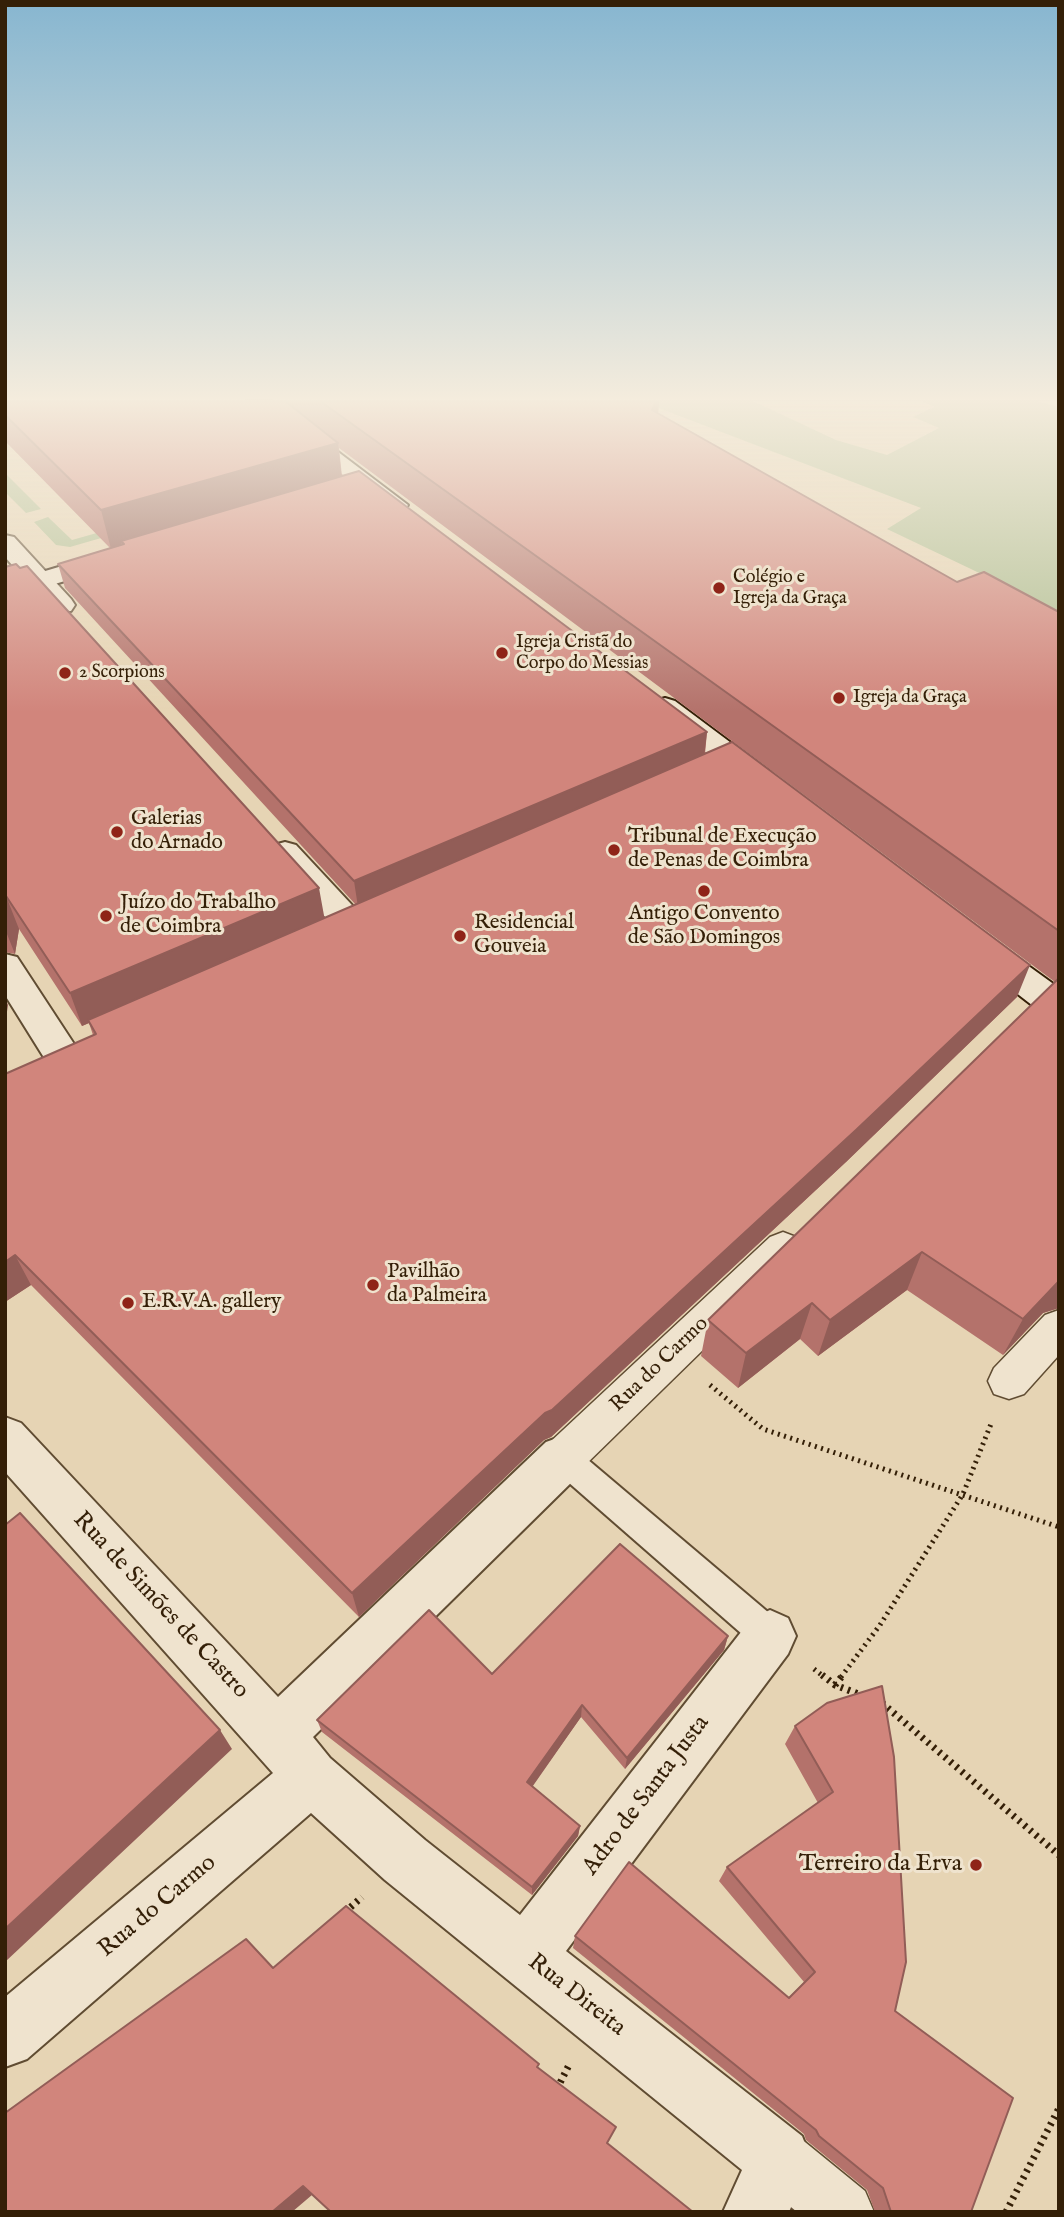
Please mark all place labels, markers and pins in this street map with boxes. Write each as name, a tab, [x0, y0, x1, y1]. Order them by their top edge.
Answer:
place label: Colégio e Igreja da Graça	[733, 567, 847, 610]
marker: Colégio e Igreja da Graça	[711, 580, 727, 596]
place label: Igreja Cristã do Corpo do Messias	[516, 632, 648, 674]
marker: Igreja Cristã do Corpo do Messias	[494, 645, 510, 661]
place label: 2 Scorpions	[79, 662, 165, 684]
marker: 2 Scorpions	[57, 665, 73, 681]
place label: Igreja da Graça	[853, 687, 967, 709]
marker: Igreja da Graça	[831, 690, 847, 706]
place label: Galerias do Arnado	[131, 807, 223, 857]
marker: Galerias do Arnado	[109, 824, 125, 840]
place label: Tribunal de Execução de Penas de Coimbra	[628, 825, 817, 875]
marker: Tribunal de Execução de Penas de Coimbra	[606, 842, 622, 858]
marker: Antigo Convento de São Domingos	[696, 883, 712, 899]
place label: Juízo do Trabalho de Coimbra	[120, 891, 276, 941]
place label: Antigo Convento de São Domingos	[628, 902, 780, 952]
marker: Juízo do Trabalho de Coimbra	[98, 908, 114, 924]
place label: Residencial Gouveia	[474, 911, 574, 961]
marker: Residencial Gouveia	[452, 928, 468, 944]
place label: Pavilhão da Palmeira	[387, 1260, 487, 1310]
marker: Pavilhão da Palmeira	[365, 1277, 381, 1293]
place label: E.R.V.A. gallery	[142, 1290, 281, 1316]
marker: E.R.V.A. gallery	[120, 1295, 136, 1311]
place label: Terreiro da Erva	[799, 1851, 962, 1879]
marker: Terreiro da Erva	[968, 1857, 984, 1873]

